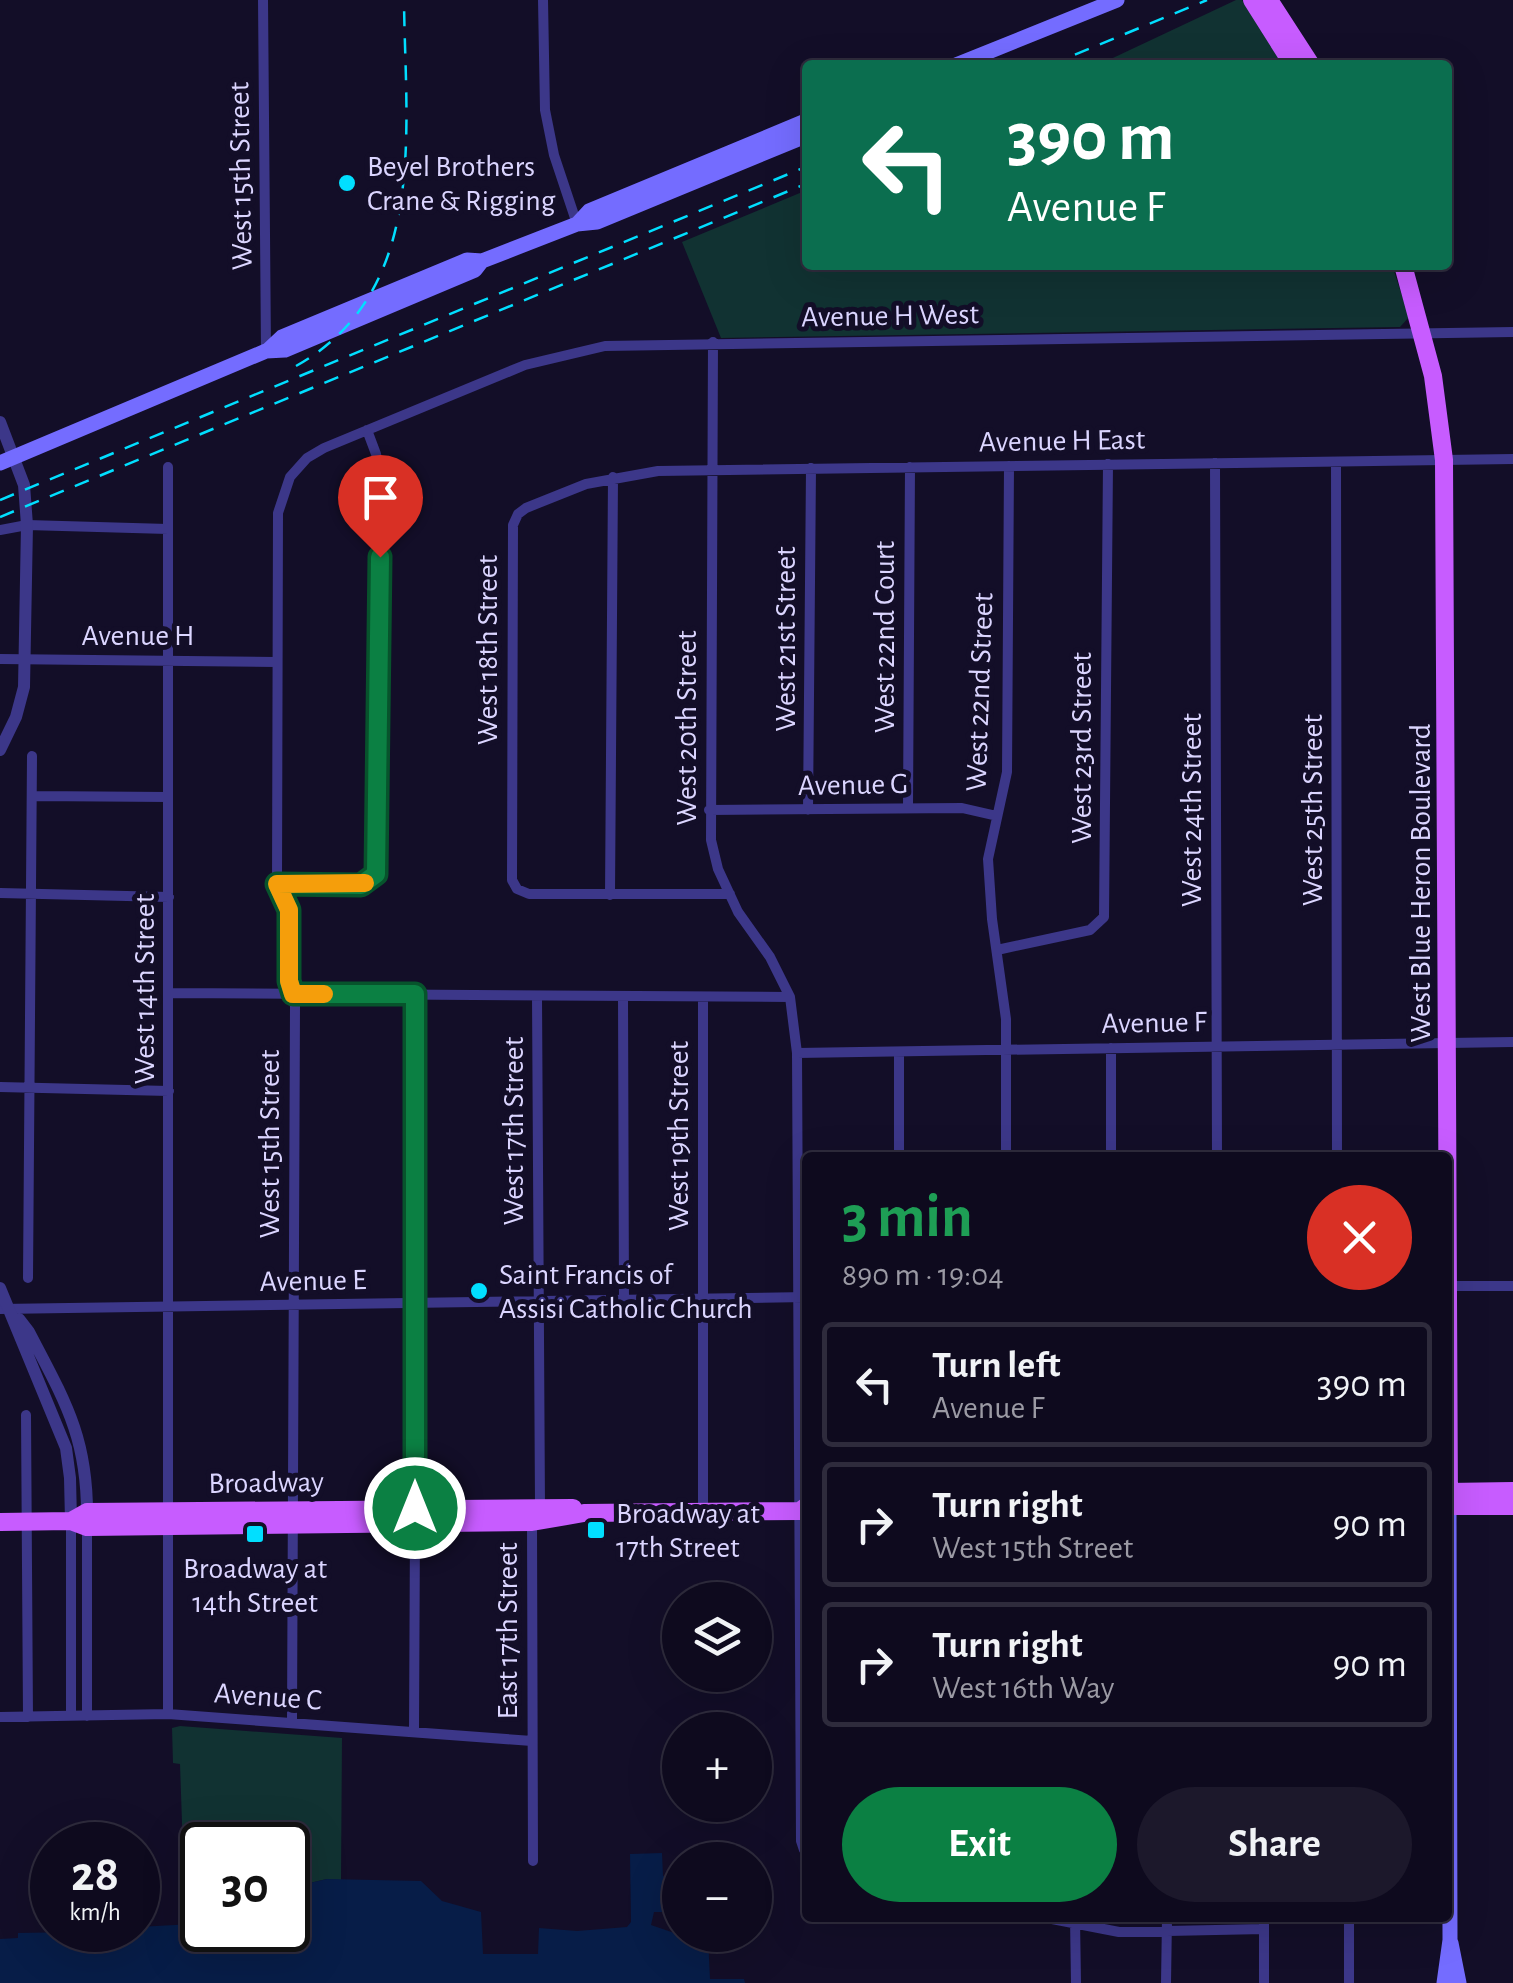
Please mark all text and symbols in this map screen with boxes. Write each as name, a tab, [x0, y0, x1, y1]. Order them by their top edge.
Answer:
street label: West 15th Street	[224, 81, 258, 270]
icon: left	[842, 100, 972, 230]
text: 390 m	[1007, 103, 1175, 173]
place label: Beyel Brothers Crane & Rigging	[367, 152, 556, 216]
marker: Beyel Brothers Crane & Rigging	[336, 172, 358, 194]
text: Avenue F	[1007, 185, 1165, 230]
street label: Avenue H West	[801, 299, 980, 333]
street label: Avenue H East	[979, 425, 1146, 457]
pin	[338, 455, 423, 558]
icon: arrive	[353, 470, 408, 525]
street label: West 22nd Court	[870, 540, 900, 733]
street label: West 21st Street	[771, 546, 801, 732]
street label: West 18th Street	[473, 554, 503, 745]
street label: West 22nd Street	[962, 592, 998, 792]
street label: Avenue H	[82, 621, 194, 651]
street label: West 20th Street	[672, 630, 702, 826]
street label: West 23rd Street	[1067, 652, 1097, 844]
street label: West 24th Street	[1177, 713, 1207, 907]
street label: West 25th Street	[1298, 714, 1328, 906]
street label: West Blue Heron Boulevard	[1406, 724, 1436, 1042]
street label: Avenue G	[798, 769, 908, 801]
street label: West 14th Street	[130, 893, 160, 1084]
street label: Avenue F	[1101, 1007, 1208, 1039]
street label: West 17th Street	[499, 1036, 529, 1225]
street label: West 19th Street	[664, 1041, 694, 1231]
street label: West 15th Street	[255, 1049, 285, 1238]
button: close	[1307, 1185, 1412, 1290]
text: 3 min	[842, 1188, 973, 1248]
text: 890 m · 19:04	[842, 1259, 1004, 1291]
place label: Saint Francis of Assisi Catholic Church	[499, 1260, 753, 1324]
street label: Avenue E	[259, 1265, 367, 1297]
marker: Saint Francis of Assisi Catholic Church	[468, 1280, 490, 1302]
text: Turn left	[932, 1347, 1060, 1385]
icon: left	[847, 1357, 902, 1412]
text: 390 m	[1317, 1366, 1407, 1404]
text: Avenue F	[932, 1392, 1044, 1424]
position arrow	[363, 1456, 467, 1560]
street label: Broadway	[208, 1467, 324, 1499]
text: Turn right	[932, 1487, 1082, 1525]
icon: right	[847, 1497, 902, 1552]
place label: Broadway at 17th Street	[616, 1499, 760, 1563]
text: 90 m	[1332, 1506, 1407, 1544]
marker: Broadway at 17th Street	[585, 1519, 607, 1541]
marker: Broadway at 14th Street	[244, 1523, 266, 1545]
text: West 15th Street	[932, 1532, 1133, 1564]
street label: East 17th Street	[493, 1542, 523, 1719]
place label: Broadway at 14th Street	[183, 1554, 327, 1618]
map controls	[662, 1582, 772, 1952]
button: layers	[662, 1582, 772, 1692]
text: Turn right	[932, 1627, 1082, 1665]
icon: right	[847, 1637, 902, 1692]
text: 90 m	[1332, 1646, 1407, 1684]
text: West 16th Way	[932, 1672, 1114, 1704]
street label: Avenue C	[213, 1678, 323, 1716]
button: +	[662, 1712, 772, 1822]
button: Exit	[842, 1787, 1117, 1902]
button: Share	[1137, 1787, 1412, 1902]
speed limit sign: 30	[180, 1822, 310, 1952]
button: −	[662, 1842, 772, 1952]
text: 28	[71, 1850, 119, 1900]
text: km/h	[69, 1900, 121, 1925]

